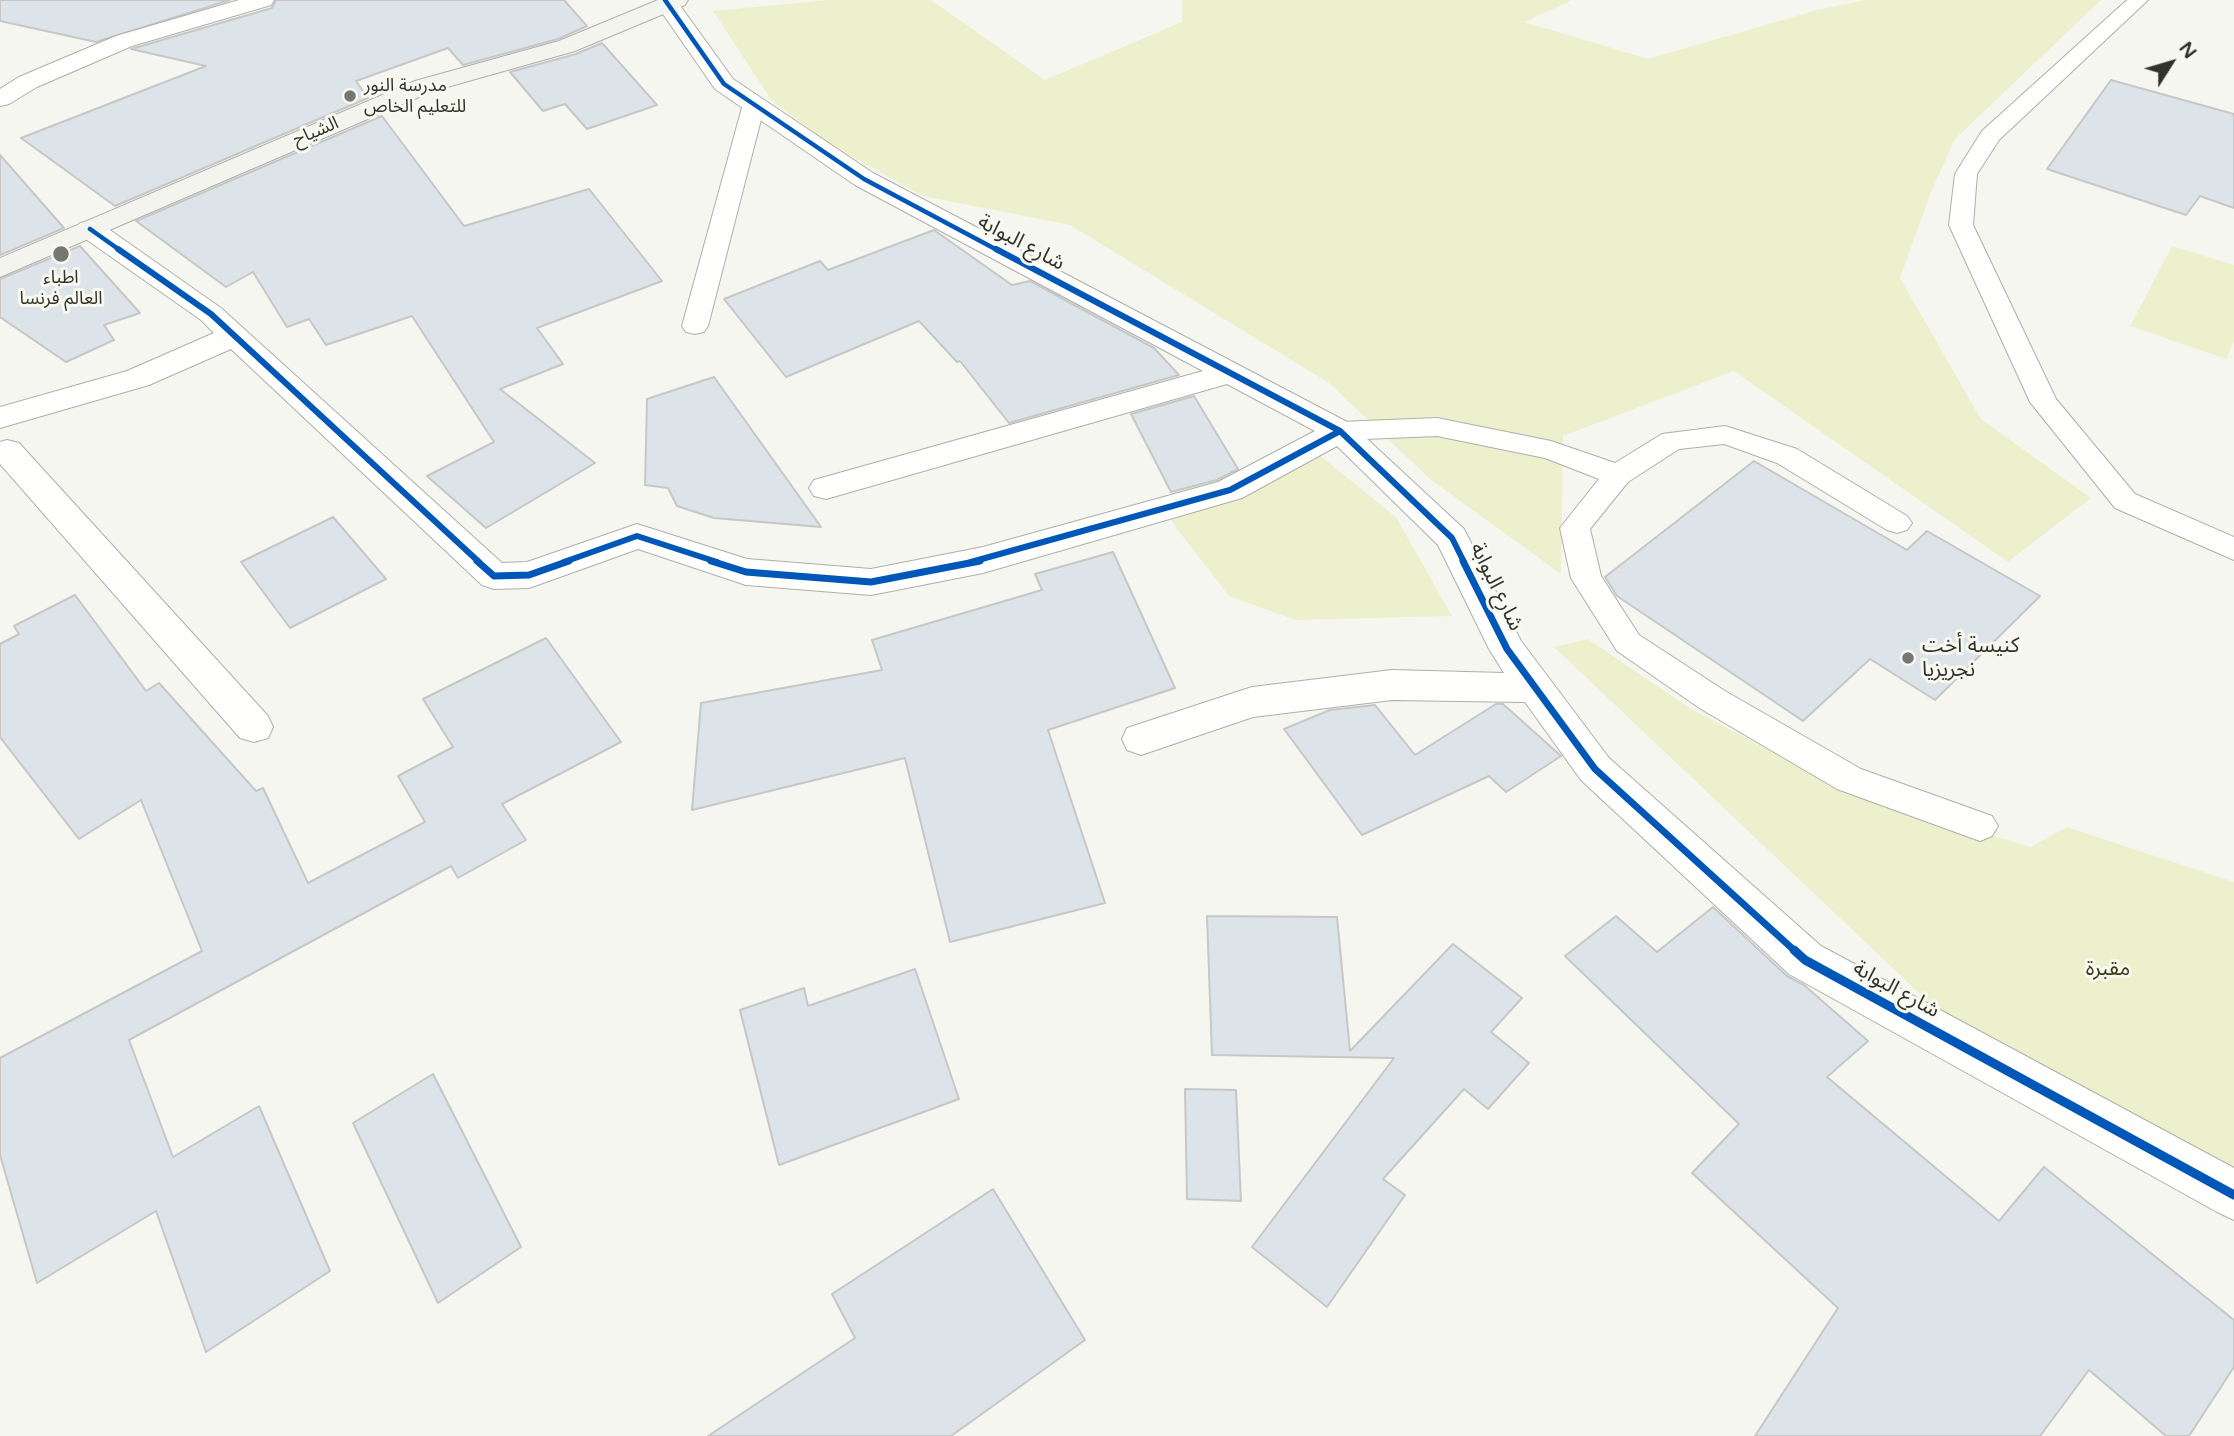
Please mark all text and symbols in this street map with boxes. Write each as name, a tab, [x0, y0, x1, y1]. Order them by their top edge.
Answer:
north arrow	[2136, 28, 2206, 98]
text: N	[2174, 38, 2201, 63]
place label: مدرسة النور للتعليم الخاص	[364, 75, 466, 118]
marker: مدرسة النور للتعليم الخاص	[342, 88, 358, 104]
street label: الشياح	[290, 113, 342, 151]
street label: شارع البوابة	[973, 210, 1069, 276]
marker: اطباء العالم فرنسا	[51, 244, 71, 264]
place label: اطباء العالم فرنسا	[19, 267, 103, 310]
street label: شارع البوابة	[1464, 539, 1528, 635]
place label: كنيسة أخت نجريزيا	[1922, 633, 2019, 683]
marker: كنيسة أخت نجريزيا	[1900, 650, 1916, 666]
street label: شارع البوابة	[1848, 956, 1944, 1024]
park label: مقبرة	[2086, 956, 2130, 982]

